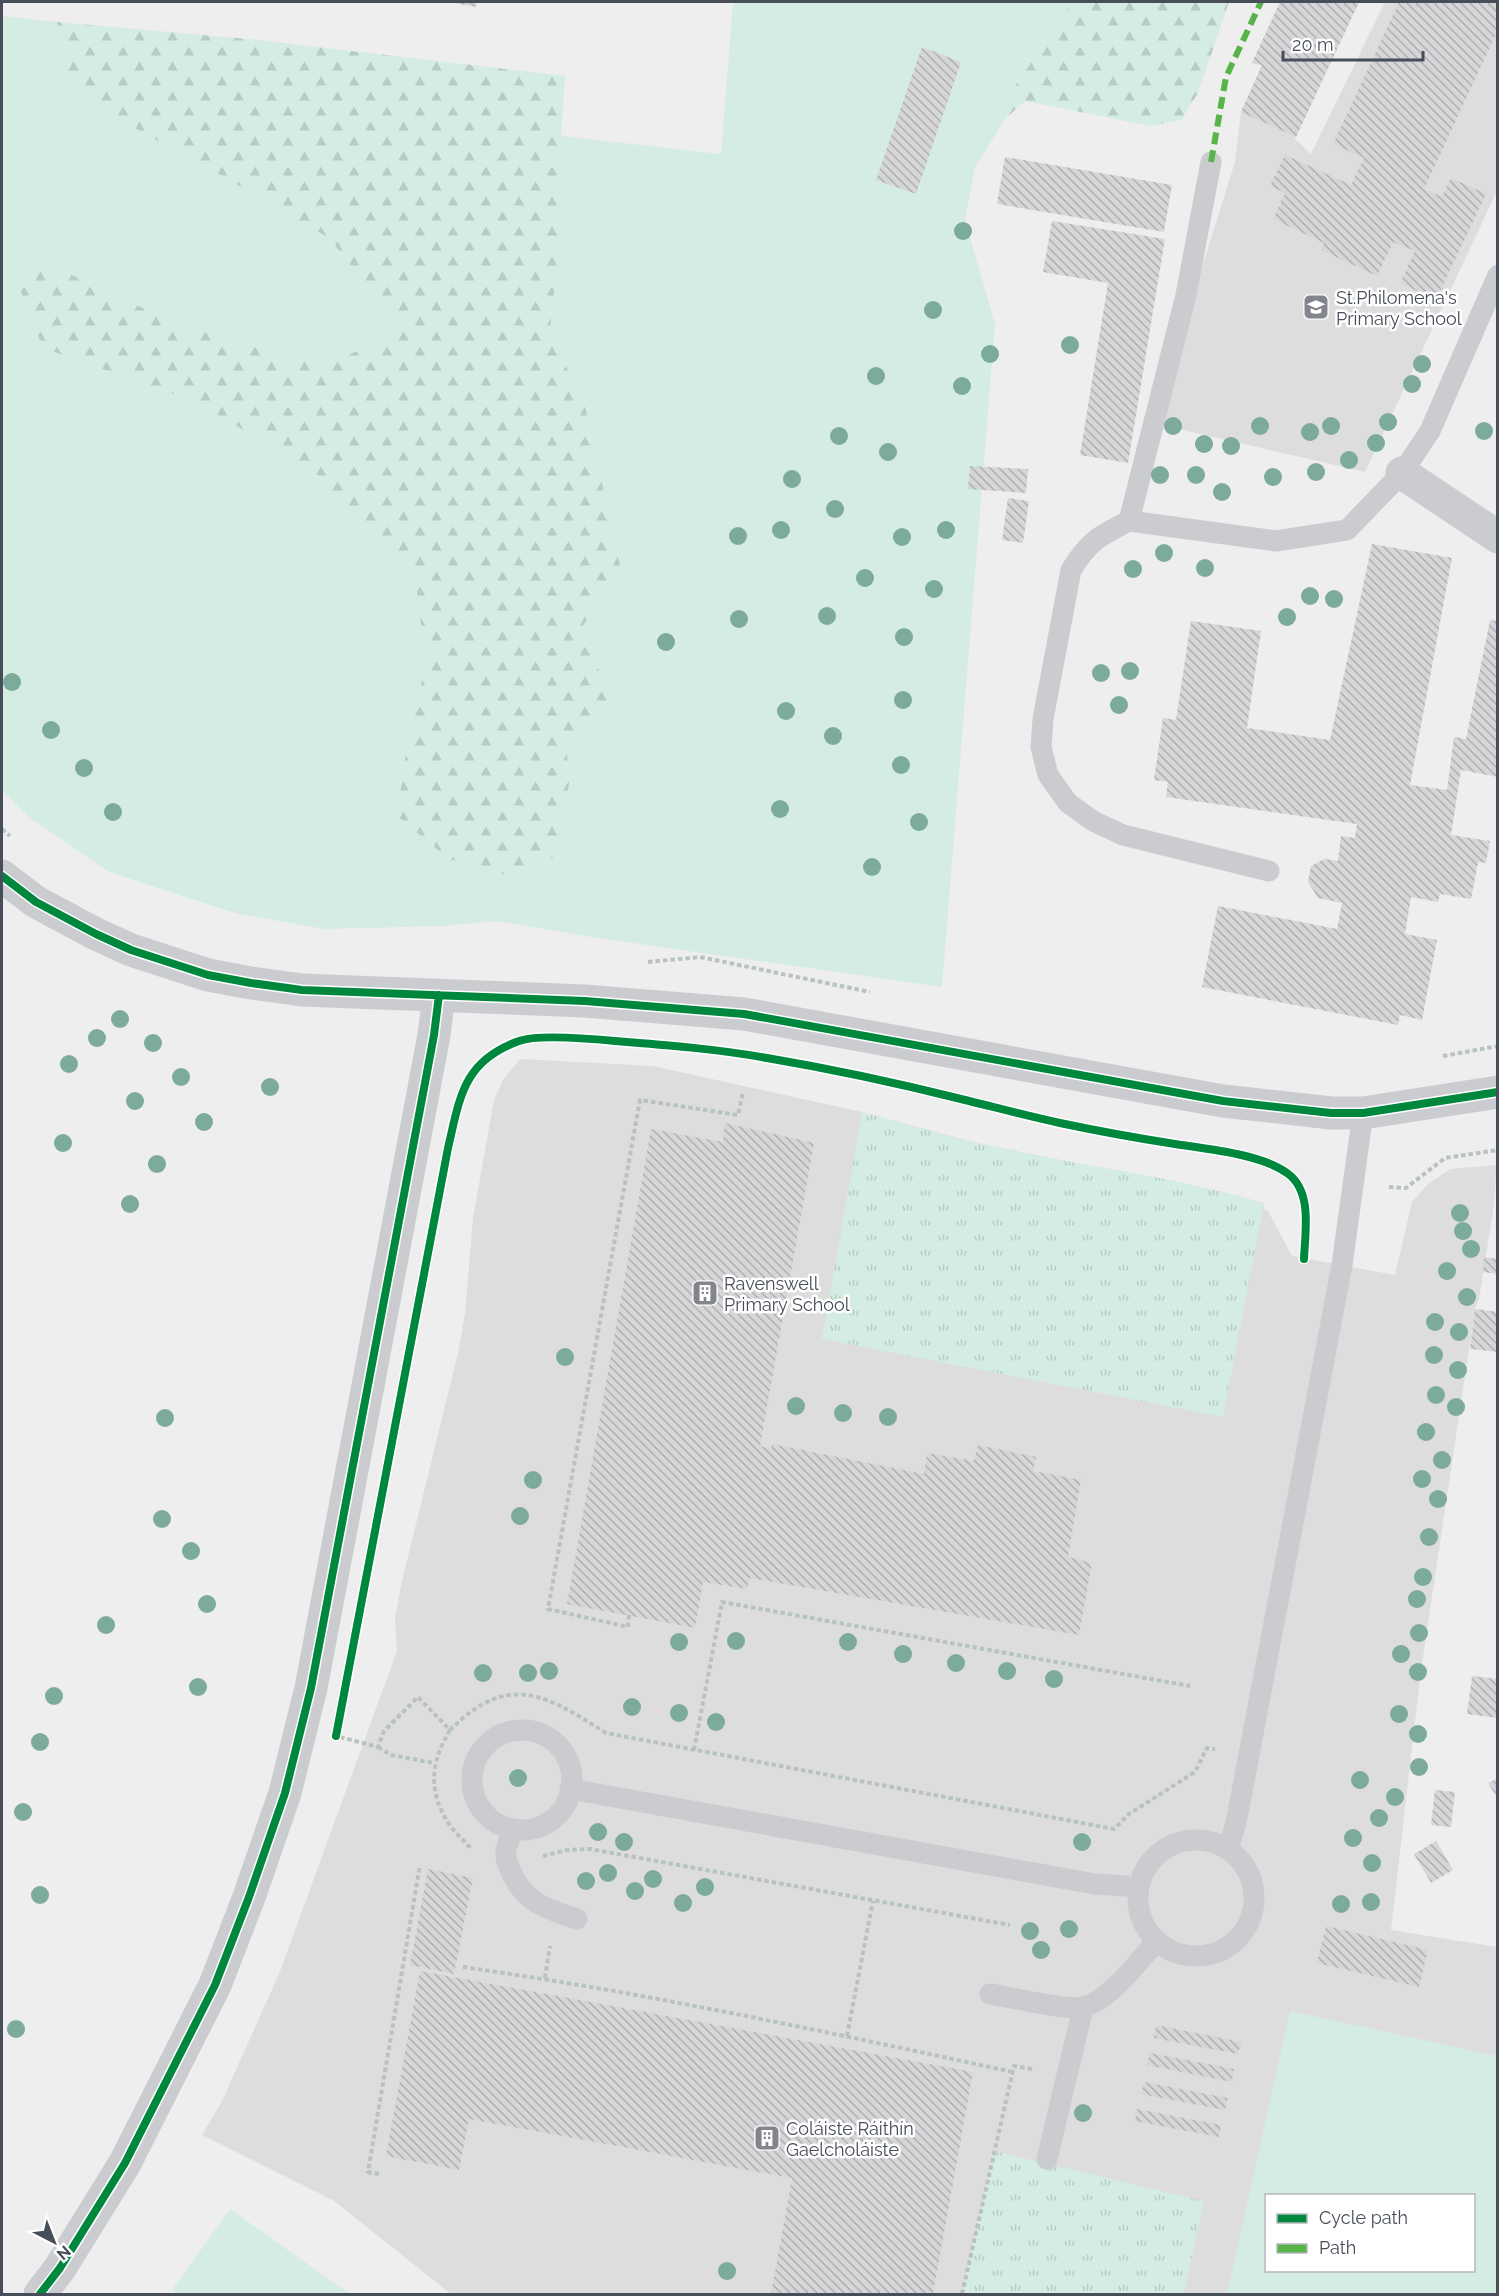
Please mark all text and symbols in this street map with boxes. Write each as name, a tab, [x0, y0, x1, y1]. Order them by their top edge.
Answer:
scale bar	[1283, 24, 1422, 62]
text: 20 m	[1292, 34, 1334, 55]
place label: St.Philomena's Primary School	[1336, 287, 1462, 329]
school or university icon: St.Philomena's Primary School	[1301, 292, 1331, 322]
place label: Ravenswell Primary School	[724, 1273, 850, 1315]
building icon: Ravenswell Primary School	[690, 1278, 720, 1308]
place label: Coláiste Ráithín Gaelcholáiste	[786, 2118, 914, 2160]
building icon: Coláiste Ráithín Gaelcholáiste	[752, 2123, 782, 2153]
legend	[1265, 2194, 1475, 2272]
text: Cycle path	[1319, 2207, 1408, 2228]
north arrow	[24, 2212, 84, 2272]
text: Path	[1319, 2237, 1356, 2258]
text: N	[53, 2242, 75, 2264]

